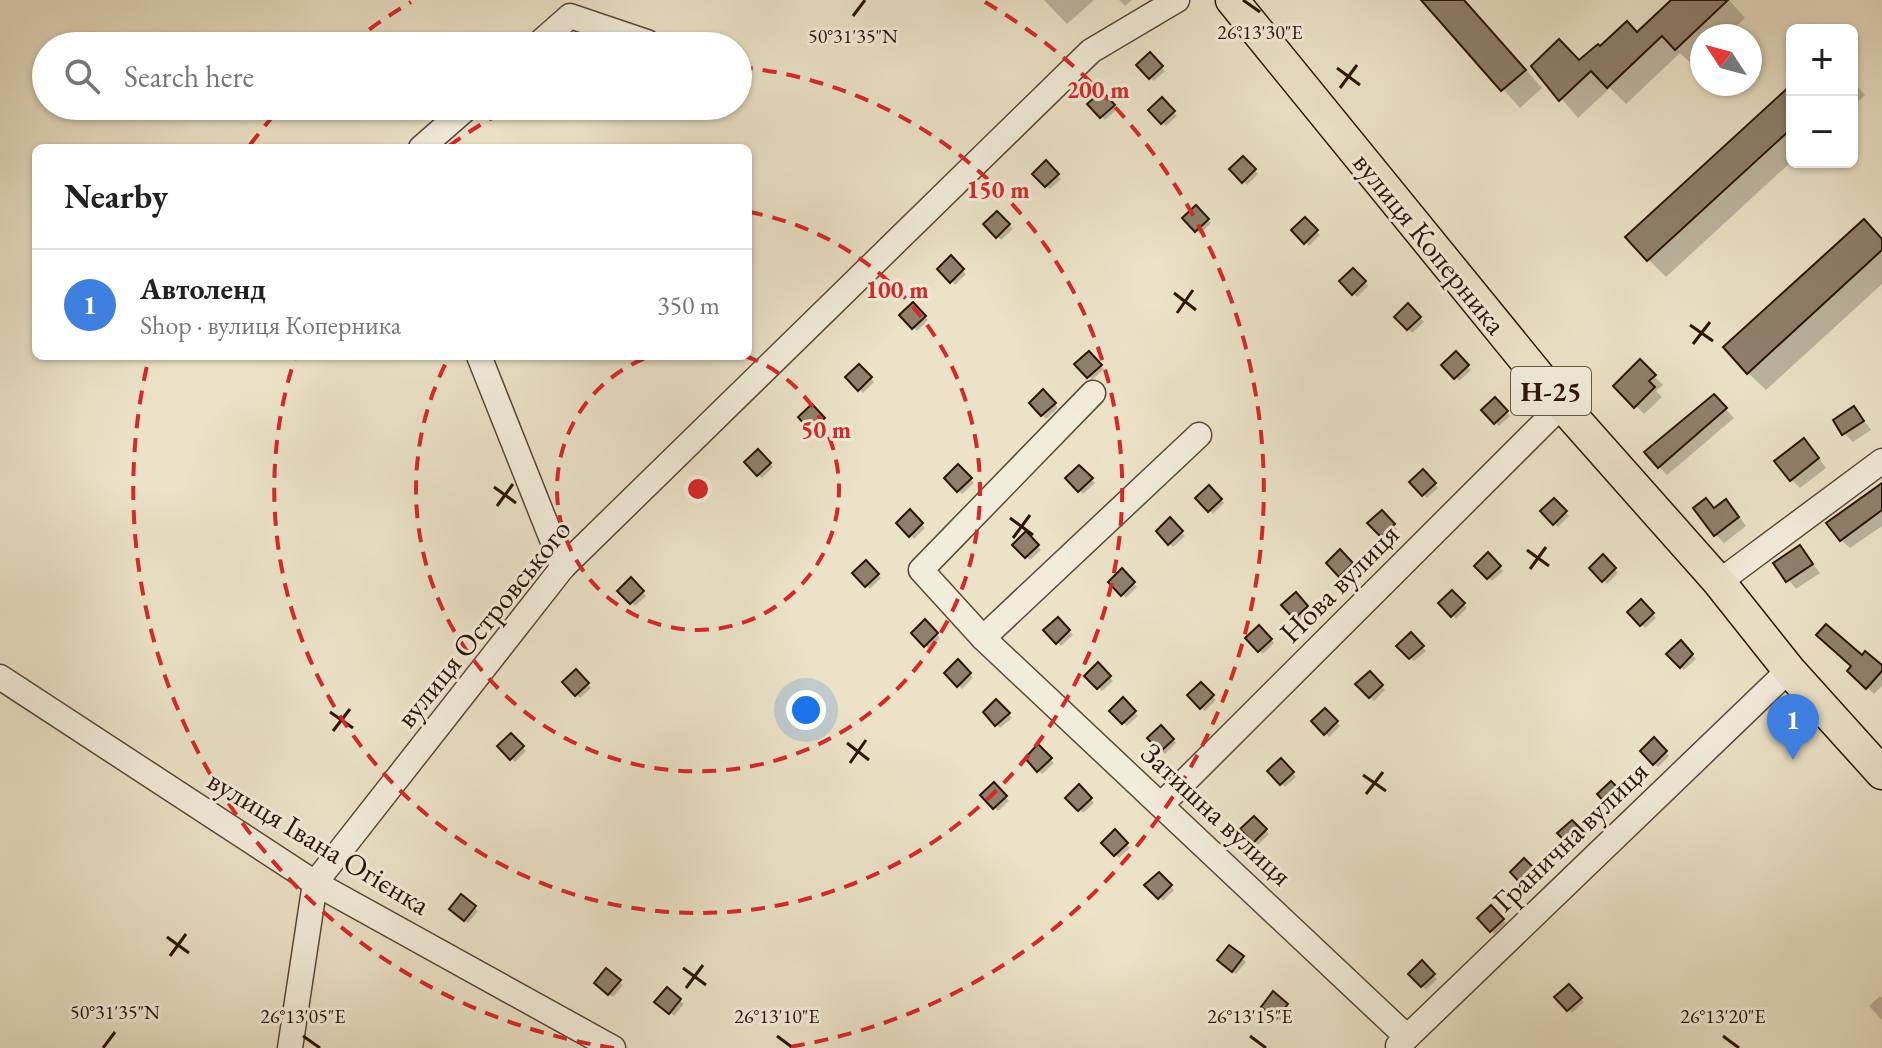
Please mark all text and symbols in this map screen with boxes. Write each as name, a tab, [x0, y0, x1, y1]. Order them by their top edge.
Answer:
text: 26°13'30"E	[1217, 19, 1303, 45]
text: 50°31'35"N	[808, 23, 898, 49]
north arrow	[1690, 24, 1762, 96]
map controls	[1786, 24, 1858, 168]
button: +	[1786, 24, 1858, 96]
search box	[32, 32, 752, 120]
icon: search	[60, 54, 104, 98]
text: Search here	[124, 57, 254, 96]
text: 200 m	[1066, 74, 1130, 105]
button: −	[1786, 96, 1858, 168]
street label: вулиця Коперника	[1345, 144, 1516, 342]
text: Nearby	[64, 174, 168, 218]
text: 150 m	[966, 174, 1030, 205]
text: Автоленд	[140, 269, 266, 308]
text: 100 m	[865, 274, 929, 305]
text: 1	[83, 288, 97, 322]
text: 350 m	[657, 288, 720, 322]
text: Shop · вулиця Коперника	[140, 308, 401, 342]
road number: Н-25	[1511, 367, 1591, 415]
text: 50 m	[801, 414, 851, 445]
centre of rings	[684, 475, 712, 503]
street label: вулиця Островського	[387, 511, 579, 735]
street label: Нова вулиця	[1271, 515, 1407, 651]
your location	[786, 690, 826, 730]
pin: 1	[1767, 694, 1819, 760]
street label: Затишна вулиця	[1133, 734, 1301, 894]
street label: Гранична вулиця	[1484, 752, 1656, 920]
street label: вулиця Івана Огієнка	[201, 760, 437, 924]
text: 50°31'35"N	[70, 999, 160, 1025]
text: 26°13'05"E	[260, 1003, 346, 1029]
text: 26°13'10"E	[734, 1003, 820, 1029]
text: 26°13'15"E	[1207, 1003, 1293, 1029]
text: 26°13'20"E	[1680, 1003, 1766, 1029]

